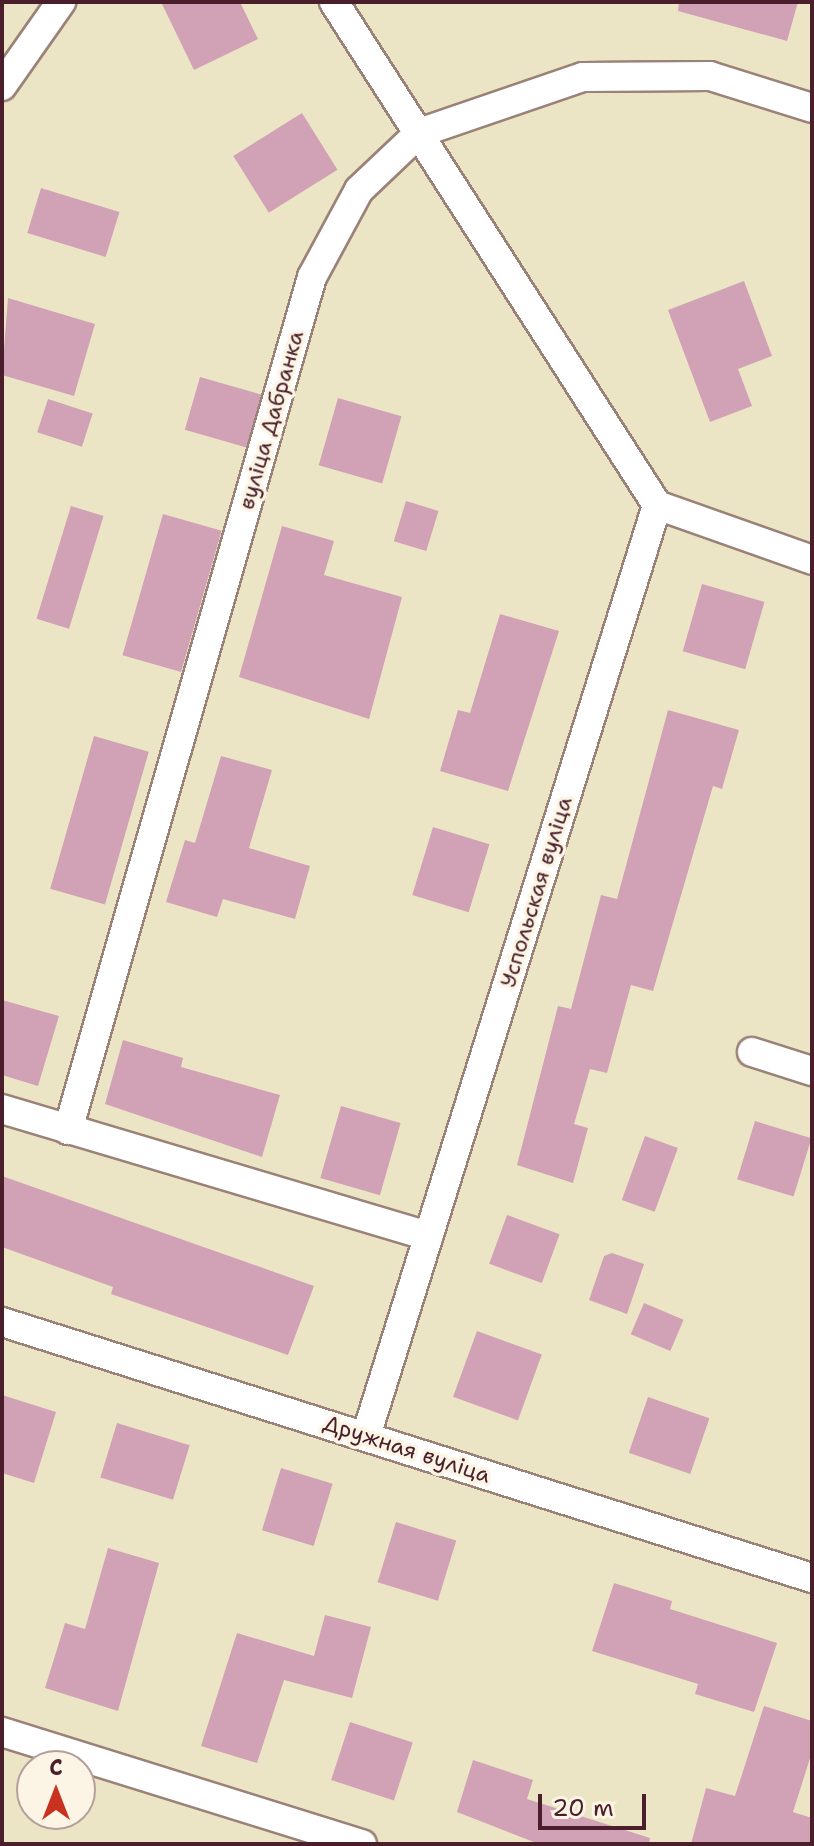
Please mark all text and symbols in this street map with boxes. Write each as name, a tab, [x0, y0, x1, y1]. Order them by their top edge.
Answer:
street label: вуліца Дабранка	[233, 328, 309, 512]
street label: Успольская вуліца	[494, 794, 578, 990]
street label: Дружная вуліца	[320, 1410, 494, 1488]
north arrow	[16, 1750, 96, 1830]
text: С	[49, 1753, 63, 1782]
scale bar	[542, 1778, 650, 1828]
text: 20 m	[552, 1792, 614, 1824]

